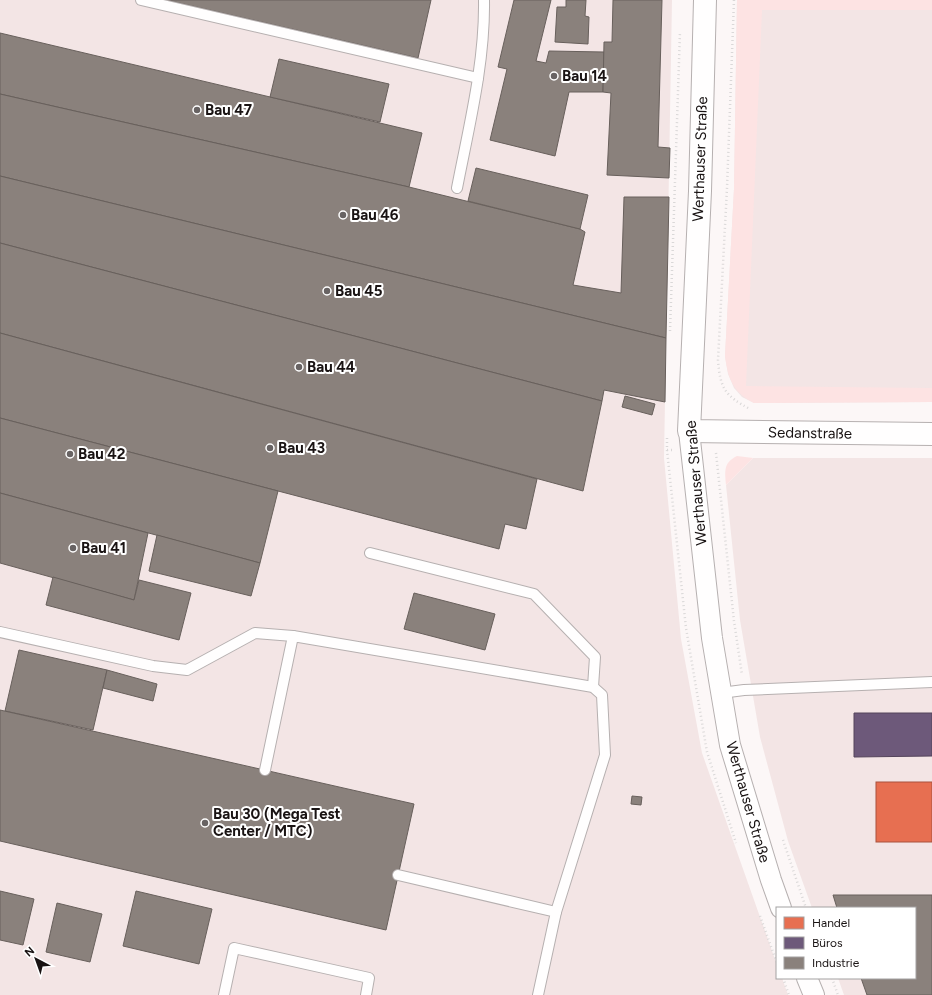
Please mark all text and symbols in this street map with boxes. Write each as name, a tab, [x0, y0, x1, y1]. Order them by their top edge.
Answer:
place label: Bau 14	[562, 67, 608, 85]
marker: Bau 14	[549, 71, 559, 81]
street label: Werthauser Straße	[689, 96, 711, 222]
place label: Bau 47	[205, 101, 252, 119]
marker: Bau 47	[192, 105, 202, 115]
place label: Bau 46	[351, 206, 399, 224]
marker: Bau 46	[338, 210, 348, 220]
place label: Bau 45	[335, 282, 383, 300]
marker: Bau 45	[322, 286, 332, 296]
place label: Bau 44	[307, 358, 356, 376]
marker: Bau 44	[294, 362, 304, 372]
street label: Werthauser Straße	[682, 420, 710, 546]
street label: Sedanstraße	[768, 423, 852, 443]
place label: Bau 43	[278, 439, 325, 457]
marker: Bau 43	[265, 443, 275, 453]
place label: Bau 42	[78, 445, 126, 463]
marker: Bau 42	[65, 449, 75, 459]
place label: Bau 41	[81, 539, 126, 557]
marker: Bau 41	[68, 543, 78, 553]
street label: Werthauser Straße	[722, 739, 774, 865]
place label: Bau 30 (Mega Test Center / MTC)	[213, 805, 340, 840]
marker: Bau 30 (Mega Test Center / MTC)	[200, 818, 210, 828]
legend	[776, 907, 916, 979]
text: Handel	[812, 916, 850, 930]
text: Büros	[812, 936, 843, 950]
north arrow	[16, 939, 56, 979]
text: N	[22, 944, 37, 960]
text: Industrie	[812, 956, 860, 970]

